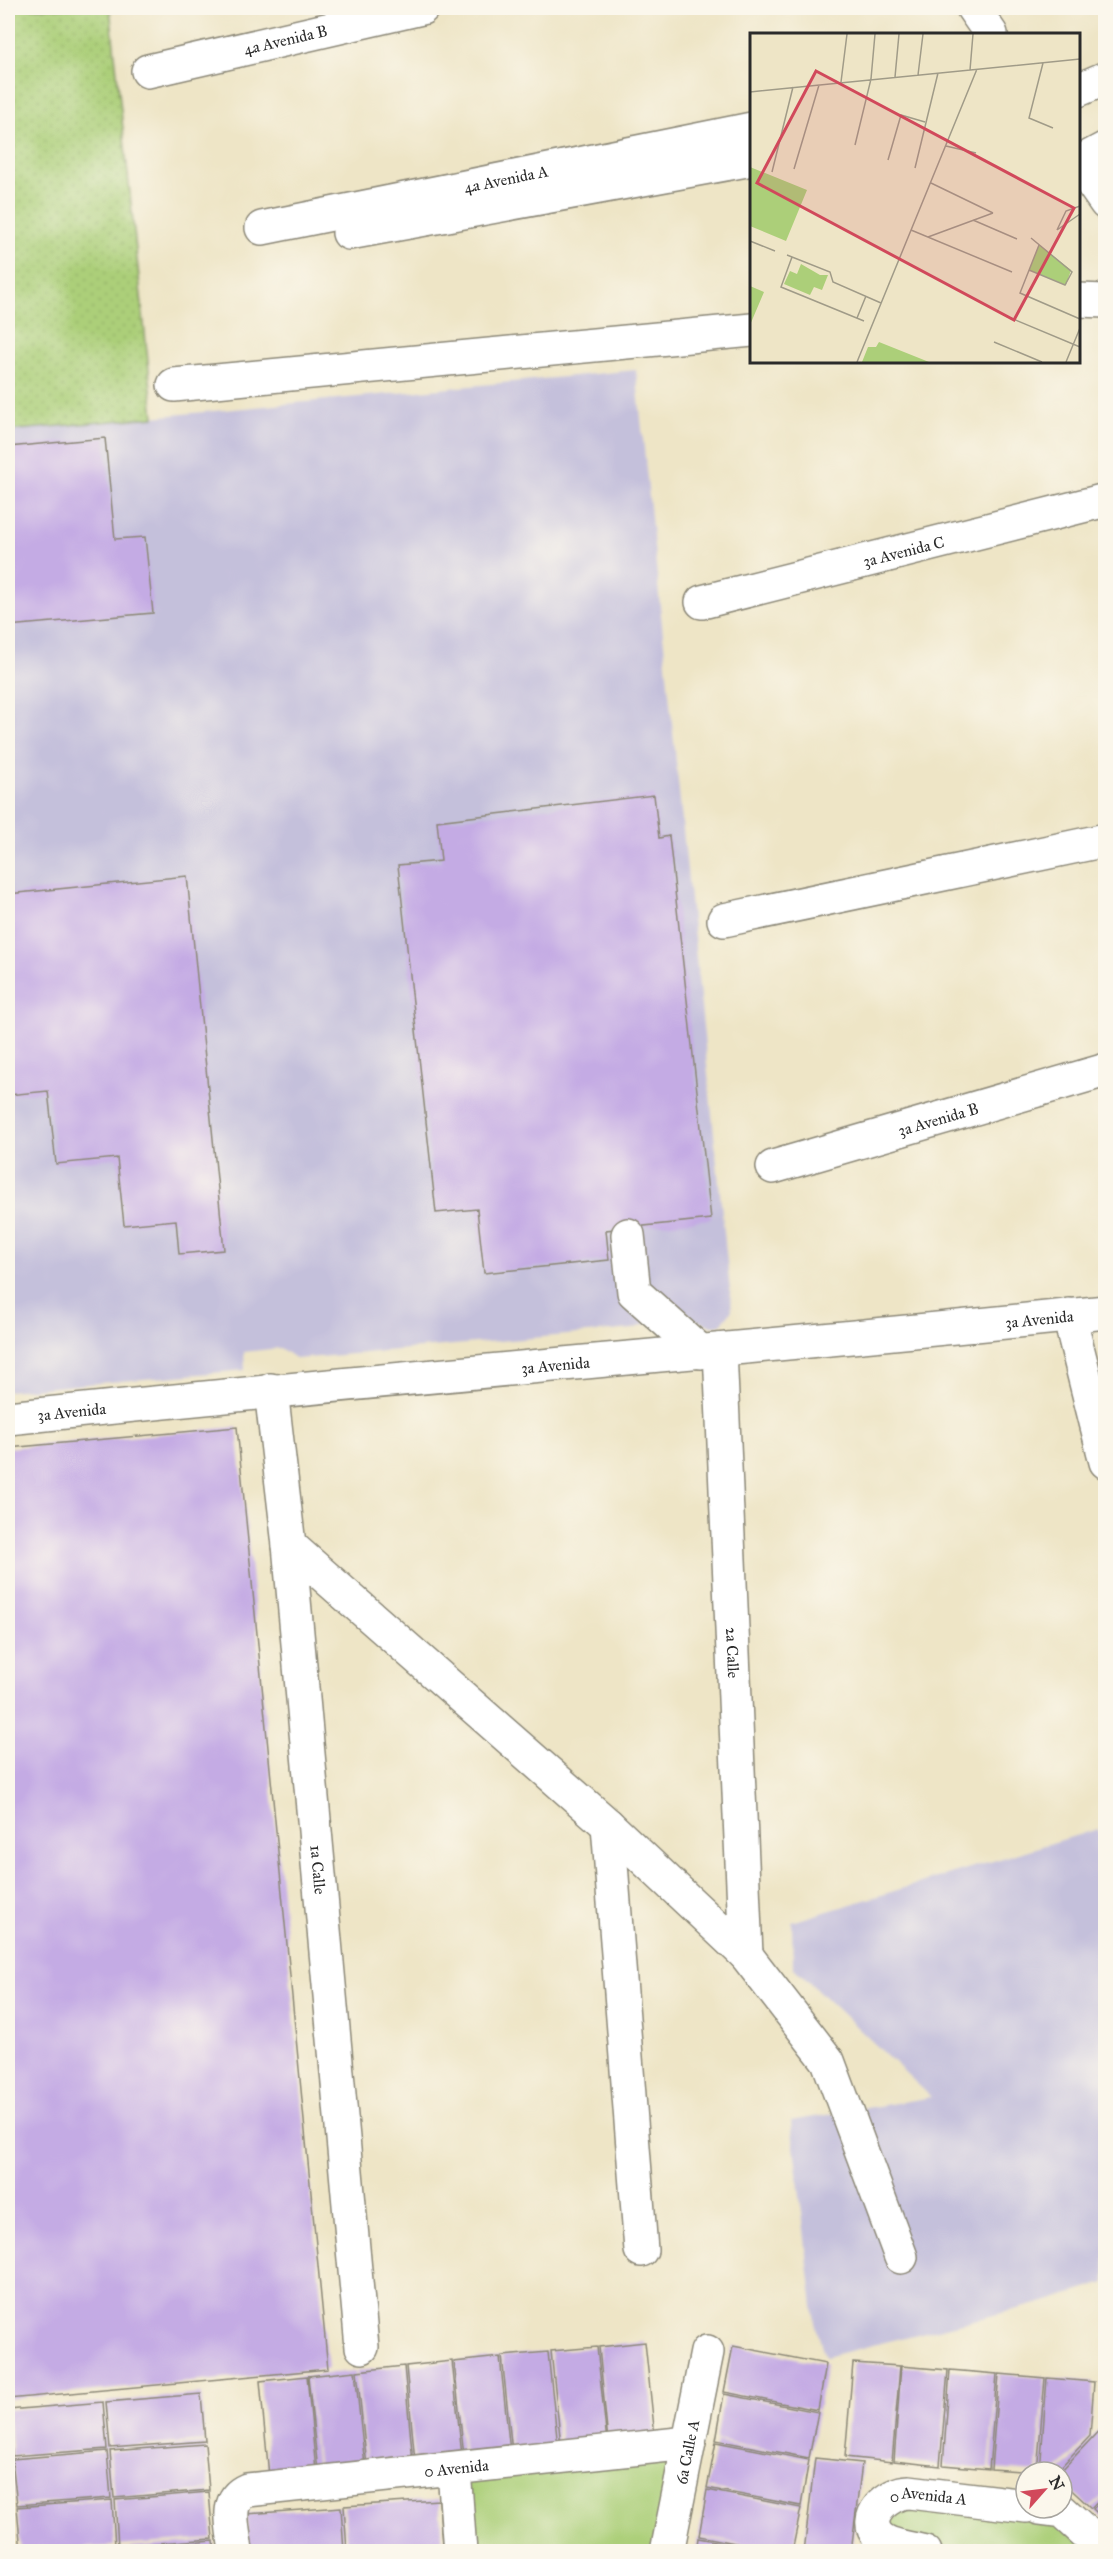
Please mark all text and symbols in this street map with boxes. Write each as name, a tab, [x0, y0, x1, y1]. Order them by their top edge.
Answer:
street label: 4a Avenida B	[242, 21, 329, 58]
inset map	[750, 33, 1080, 363]
street label: 4a Avenida A	[462, 161, 550, 196]
street label: 3a Avenida C	[861, 532, 946, 570]
street label: 3a Avenida B	[896, 1098, 981, 1140]
street label: 3a Avenida	[1004, 1306, 1075, 1332]
street label: 3a Avenida	[520, 1352, 591, 1377]
street label: 3a Avenida	[36, 1398, 107, 1424]
street label: 2a Calle	[722, 1627, 744, 1679]
street label: 1a Calle	[307, 1844, 330, 1895]
street label: 6a Calle A	[671, 2418, 703, 2486]
street label: 0 Avenida	[423, 2455, 490, 2481]
north arrow	[1014, 2460, 1074, 2520]
text: N	[1045, 2473, 1069, 2494]
street label: 0 Avenida A	[885, 2482, 968, 2508]

